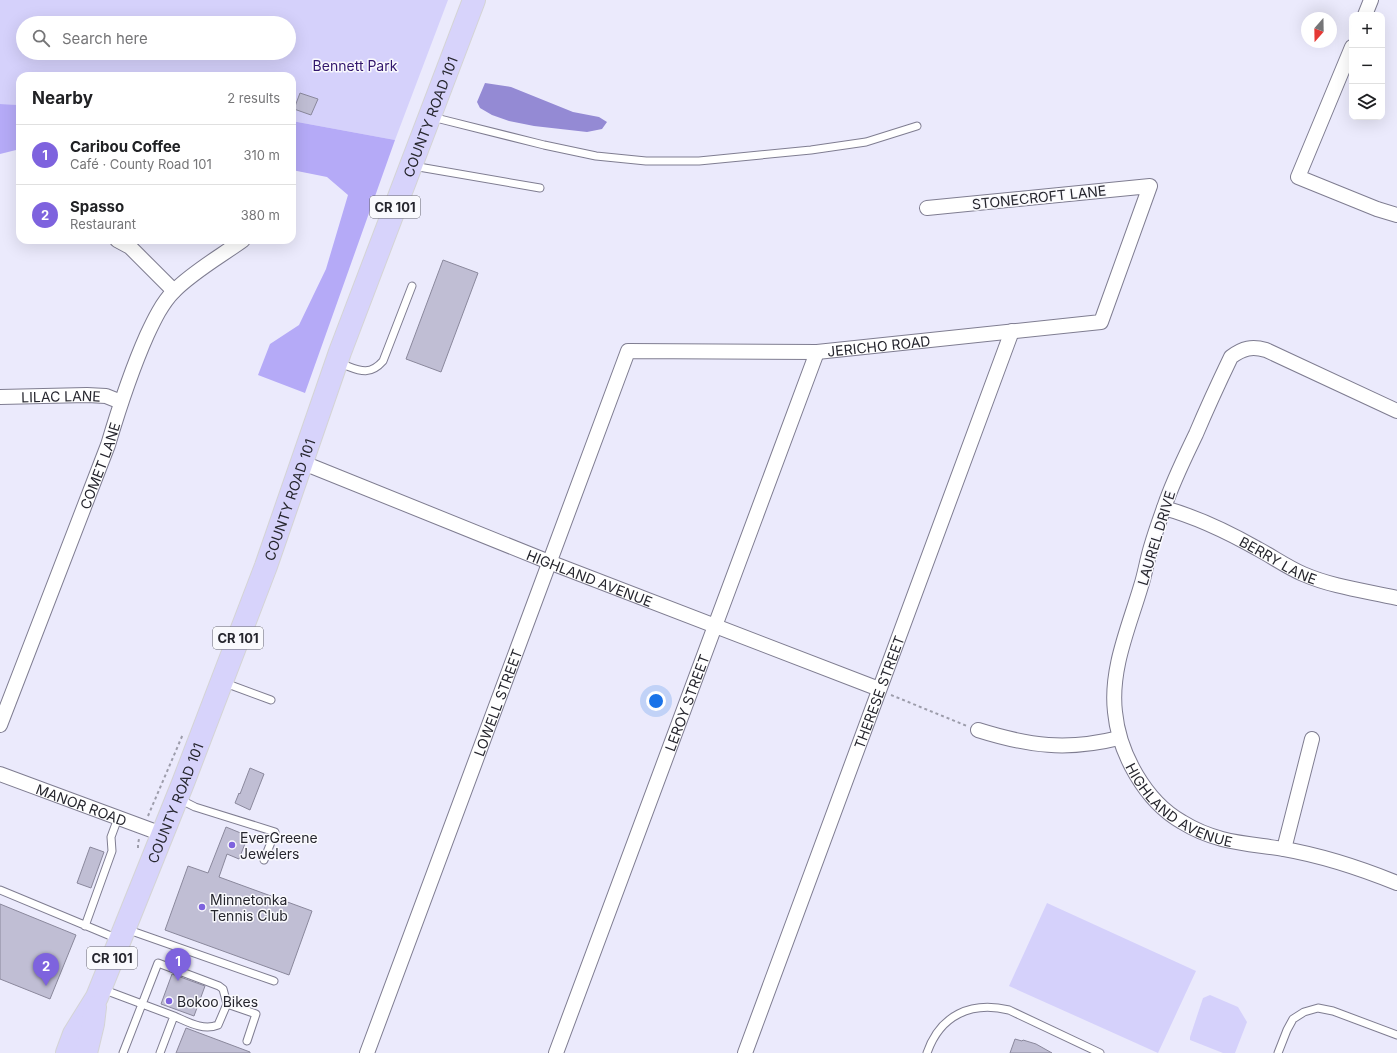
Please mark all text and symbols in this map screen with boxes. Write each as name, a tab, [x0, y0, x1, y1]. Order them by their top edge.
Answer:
north arrow	[1301, 12, 1337, 48]
map controls	[1349, 12, 1385, 120]
button: +	[1349, 12, 1385, 48]
search box	[16, 16, 296, 60]
icon: search	[30, 27, 52, 49]
text: Search here	[62, 29, 148, 48]
button: −	[1349, 48, 1385, 84]
street label: COUNTY ROAD 101	[399, 54, 460, 179]
park label: Bennett Park	[313, 57, 398, 74]
button: layers	[1349, 84, 1385, 120]
text: Nearby	[32, 88, 93, 108]
text: 2 results	[227, 90, 280, 106]
text: Caribou Coffee	[70, 137, 181, 156]
text: 1	[42, 147, 48, 163]
text: 310 m	[243, 147, 280, 163]
text: Café · County Road 101	[70, 156, 212, 172]
street label: STONECROFT LANE	[971, 181, 1107, 213]
road number: CR 101	[370, 196, 420, 218]
text: Spasso	[70, 197, 124, 216]
text: 2	[41, 207, 49, 223]
text: 380 m	[241, 207, 280, 223]
text: Restaurant	[70, 216, 136, 232]
street label: JERICHO ROAD	[826, 332, 931, 359]
street label: LILAC LANE	[21, 386, 101, 405]
street label: COMET LANE	[76, 420, 123, 511]
street label: COUNTY ROAD 101	[260, 436, 318, 563]
street label: LAUREL DRIVE	[1134, 489, 1178, 587]
street label: BERRY LANE	[1237, 532, 1319, 587]
street label: HIGHLAND AVENUE	[524, 545, 655, 610]
road number: CR 101	[213, 627, 263, 649]
street label: THERESE STREET	[850, 633, 907, 751]
street label: LOWELL STREET	[470, 646, 525, 758]
street label: LEROY STREET	[661, 652, 712, 753]
your location	[646, 691, 666, 711]
street label: COUNTY ROAD 101	[143, 740, 206, 865]
street label: HIGHLAND AVENUE	[1123, 760, 1234, 850]
street label: MANOR ROAD	[34, 780, 129, 829]
place label: EverGreene Jewelers	[240, 829, 318, 862]
marker: EverGreene Jewelers	[227, 840, 237, 850]
place label: Minnetonka Tennis Club	[210, 891, 288, 924]
marker: Minnetonka Tennis Club	[197, 902, 207, 912]
road number: CR 101	[87, 947, 137, 969]
pin: 1	[165, 948, 191, 981]
pin: 2	[33, 953, 59, 986]
place label: Bokoo Bikes	[177, 993, 258, 1010]
marker: Bokoo Bikes	[164, 996, 174, 1006]

